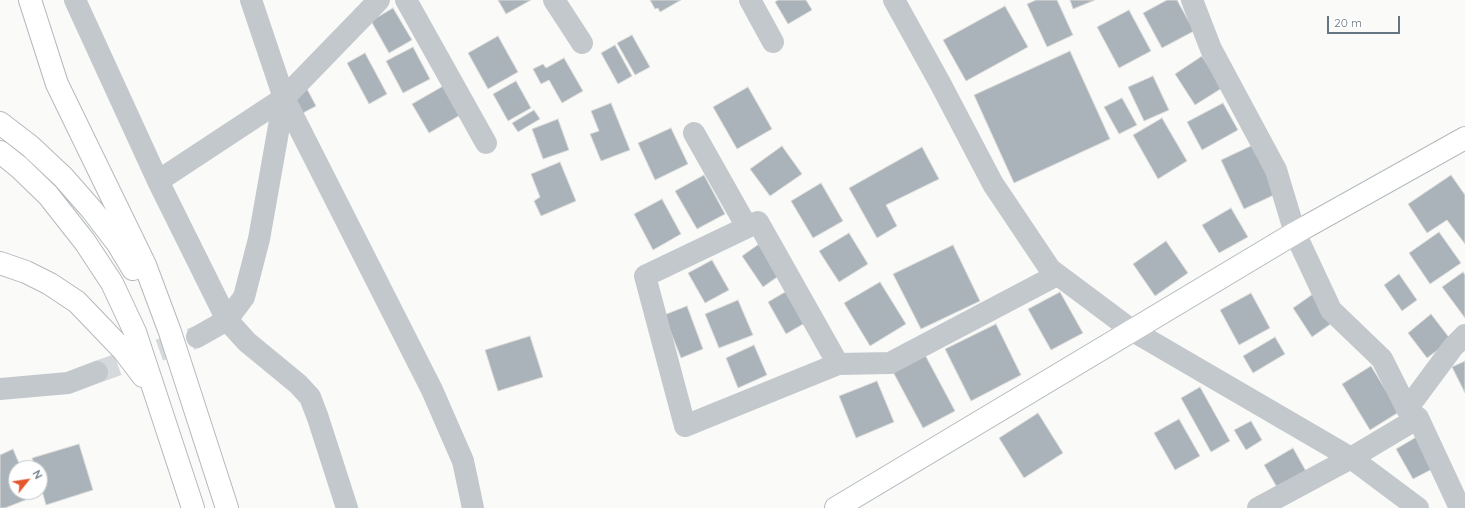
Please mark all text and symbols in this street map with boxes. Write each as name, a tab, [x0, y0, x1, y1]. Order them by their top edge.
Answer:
scale bar	[1329, 8, 1402, 34]
text: 20 m	[1334, 15, 1362, 30]
north arrow	[8, 460, 48, 500]
text: N	[29, 467, 46, 482]

